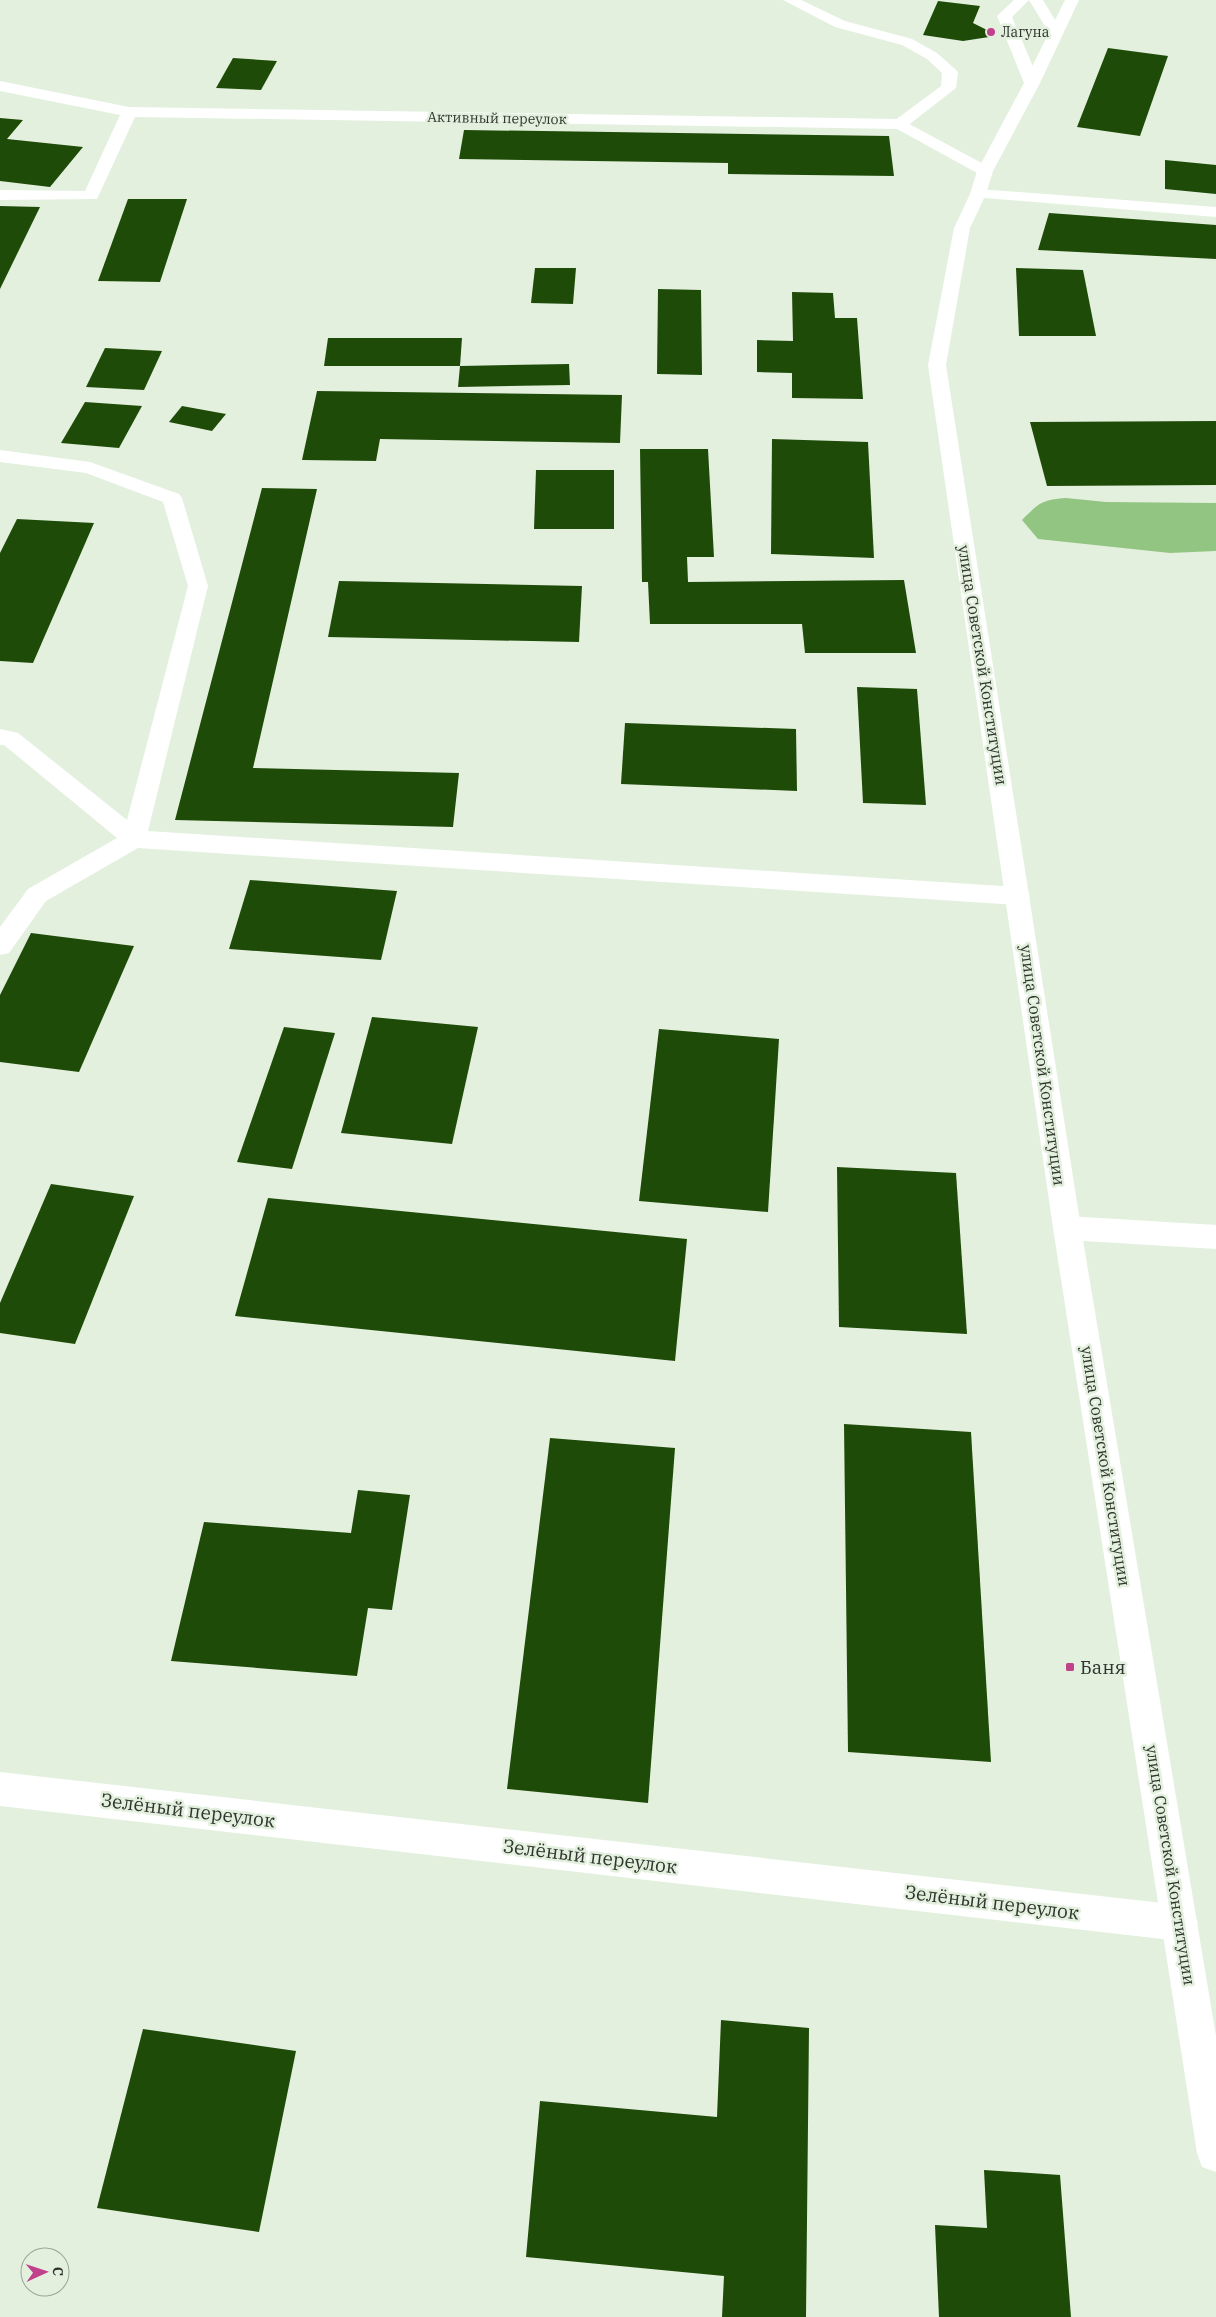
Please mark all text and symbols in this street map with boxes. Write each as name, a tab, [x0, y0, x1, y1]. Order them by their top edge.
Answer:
place label: Лагуна	[1001, 23, 1050, 41]
marker: Лагуна	[985, 26, 997, 38]
street label: Активный переулок	[427, 108, 567, 128]
street label: улица Советской Конституции	[954, 543, 1012, 787]
street label: улица Советской Конституции	[1016, 943, 1070, 1187]
street label: улица Советской Конституции	[1077, 1344, 1135, 1588]
place label: Баня	[1080, 1655, 1126, 1679]
marker: Баня	[1064, 1661, 1076, 1673]
street label: улица Советской Конституции	[1142, 1743, 1200, 1987]
street label: Зелёный переулок	[100, 1787, 276, 1833]
street label: Зелёный переулок	[502, 1833, 678, 1879]
street label: Зелёный переулок	[904, 1879, 1080, 1925]
north arrow	[20, 2247, 70, 2297]
text: С	[49, 2266, 67, 2276]

